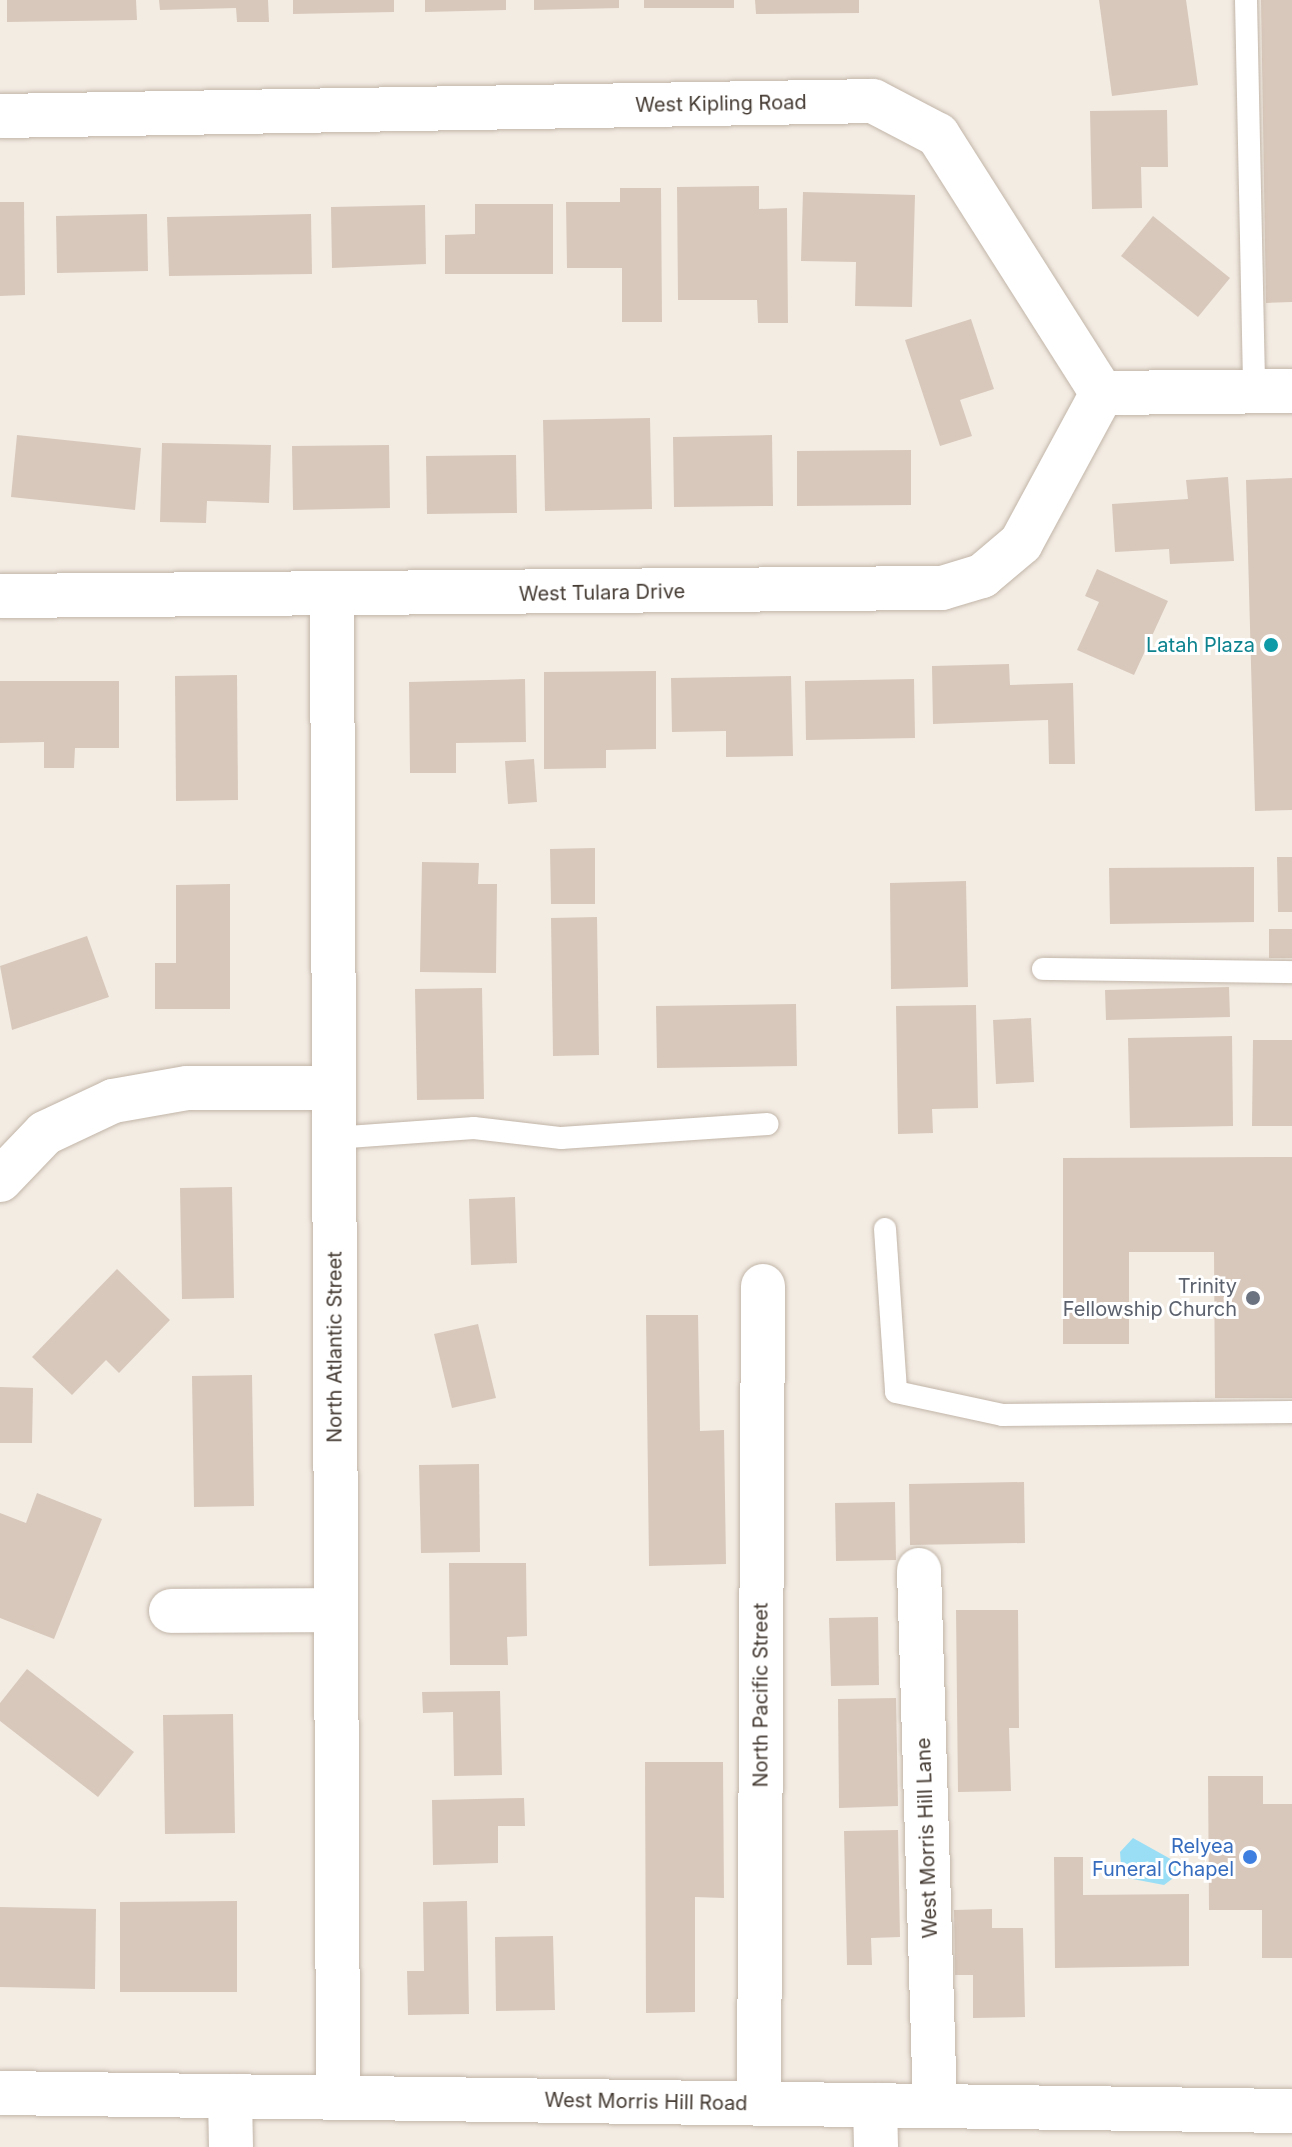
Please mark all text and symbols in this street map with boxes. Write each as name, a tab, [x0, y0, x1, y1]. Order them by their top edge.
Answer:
street label: West Kipling Road	[635, 91, 807, 117]
street label: West Tulara Drive	[519, 580, 685, 606]
place label: Latah Plaza	[1146, 633, 1255, 657]
marker: Latah Plaza	[1262, 636, 1280, 654]
street label: North Atlantic Street	[323, 1251, 347, 1443]
place label: Trinity Fellowship Church	[1063, 1274, 1237, 1321]
marker: Trinity Fellowship Church	[1244, 1289, 1262, 1307]
street label: North Pacific Street	[749, 1603, 773, 1787]
street label: West Morris Hill Lane	[912, 1737, 942, 1939]
place label: Relyea Funeral Chapel	[1092, 1834, 1234, 1881]
marker: Relyea Funeral Chapel	[1241, 1848, 1259, 1866]
street label: West Morris Hill Road	[544, 2088, 748, 2116]

